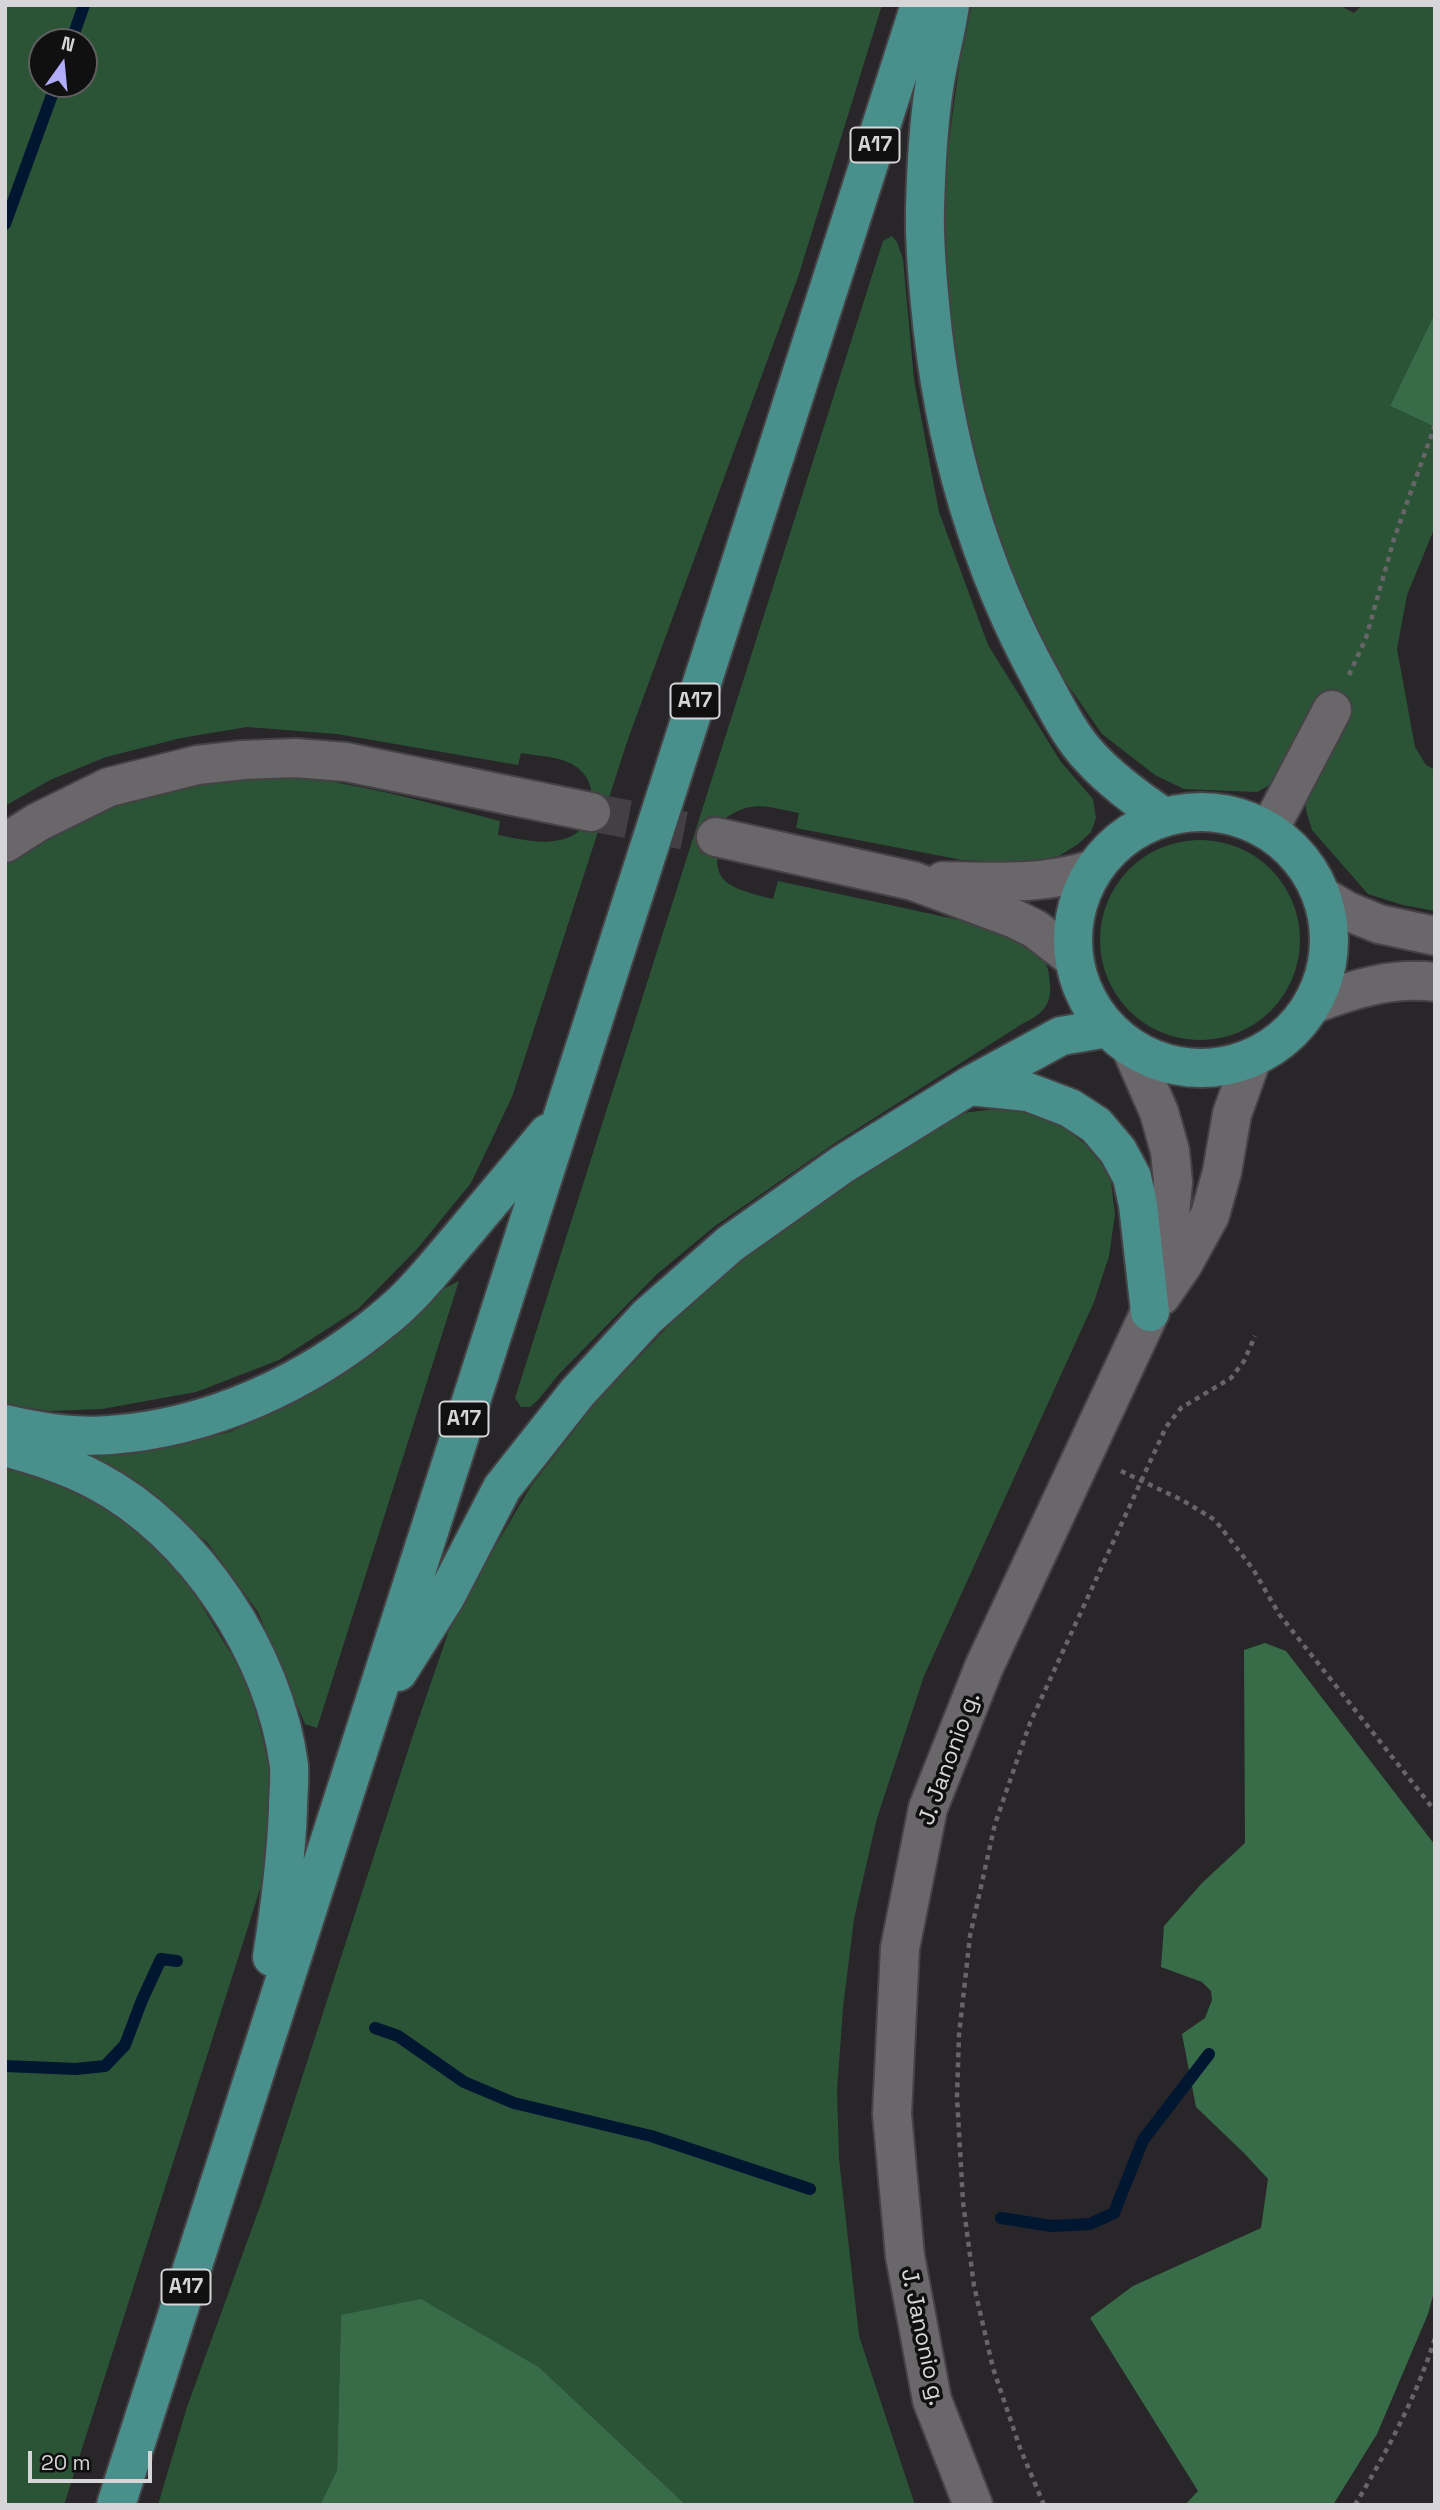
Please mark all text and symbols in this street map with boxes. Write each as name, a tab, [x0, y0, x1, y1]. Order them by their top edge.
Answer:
north arrow	[28, 28, 98, 98]
text: N	[59, 30, 77, 58]
road number: A17	[850, 128, 900, 162]
road number: A17	[670, 684, 720, 718]
road number: A17	[440, 1402, 489, 1436]
street label: J. Janonio g.	[913, 1689, 987, 1829]
street label: J. Janonio g.	[894, 2266, 950, 2408]
road number: A17	[162, 2270, 210, 2304]
scale bar	[32, 2436, 156, 2480]
text: 20 m	[41, 2449, 91, 2476]

